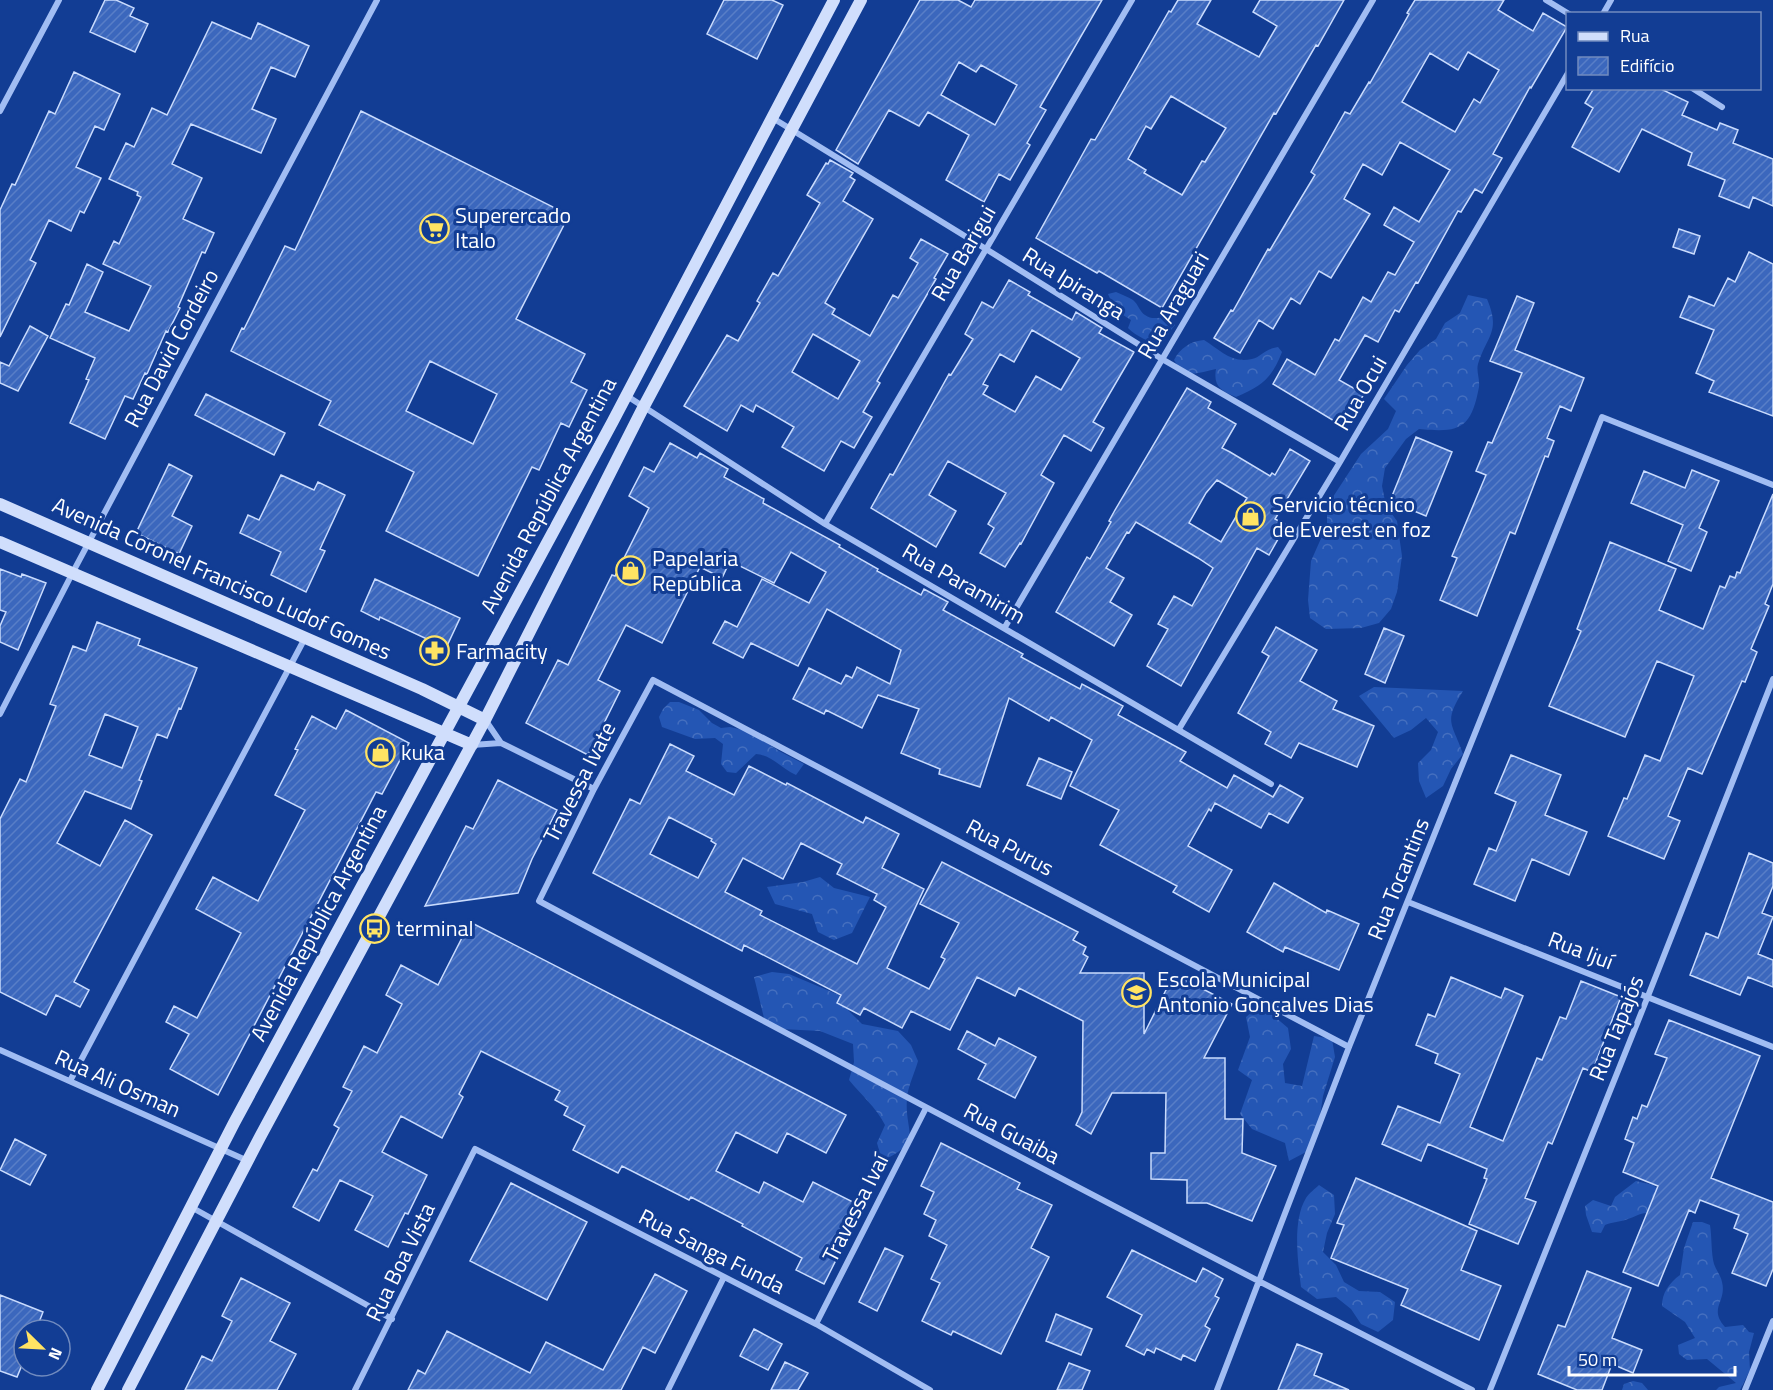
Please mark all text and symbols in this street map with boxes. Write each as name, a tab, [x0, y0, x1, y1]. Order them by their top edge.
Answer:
legend	[1566, 12, 1761, 90]
text: Rua	[1620, 22, 1650, 49]
text: Edifício	[1620, 52, 1674, 79]
place label: Superercado Italo	[455, 198, 571, 257]
street label: Rua Barigui	[922, 199, 1004, 307]
supermarket icon: Superercado Italo	[418, 212, 450, 244]
street label: Rua Ipiranga	[1016, 238, 1132, 328]
street label: Rua Araguari	[1128, 245, 1218, 365]
street label: Rua David Cordeiro	[115, 263, 227, 433]
street label: Rua Ocui	[1325, 349, 1395, 437]
street label: Avenida República Argentina	[471, 371, 625, 619]
place label: Servicio técnico de Everest en foz	[1272, 487, 1431, 546]
street label: Avenida Coronel Francisco Ludof Gomes	[47, 488, 397, 668]
shop icon: Servicio técnico de Everest en foz	[1235, 501, 1267, 533]
street label: Rua Paramirim	[896, 534, 1032, 632]
place label: Papelaria República	[652, 541, 742, 600]
shop icon: Papelaria República	[615, 555, 647, 587]
place label: Farmacity	[456, 634, 548, 668]
pharmacy icon: Farmacity	[419, 635, 451, 667]
street label: Travessa Ivate	[534, 716, 624, 848]
place label: kuka	[401, 735, 445, 769]
shop icon: kuka	[364, 736, 396, 768]
street label: Avenida República Argentina	[241, 799, 395, 1047]
street label: Rua Purus	[960, 810, 1060, 884]
street label: Rua Tocantins	[1358, 813, 1438, 945]
place label: terminal	[396, 911, 474, 945]
bus stop icon: terminal	[359, 912, 391, 944]
street label: Rua Ijuí	[1543, 922, 1621, 979]
place label: Escola Municipal Antonio Gonçalves Dias	[1157, 962, 1374, 1021]
street label: Rua Tapajós	[1579, 970, 1653, 1086]
school or university icon: Escola Municipal Antonio Gonçalves Dias	[1120, 976, 1152, 1008]
street label: Rua Ali Osman	[49, 1040, 187, 1126]
street label: Rua Guaiba	[958, 1093, 1066, 1173]
street label: Travessa Ivaí	[813, 1146, 898, 1268]
street label: Rua Boa Vista	[357, 1197, 443, 1327]
street label: Rua Sanga Funda	[633, 1199, 791, 1303]
north arrow	[12, 1318, 72, 1378]
scale bar	[1569, 1339, 1736, 1377]
text: N	[42, 1344, 69, 1364]
text: 50 m	[1578, 1346, 1617, 1373]

